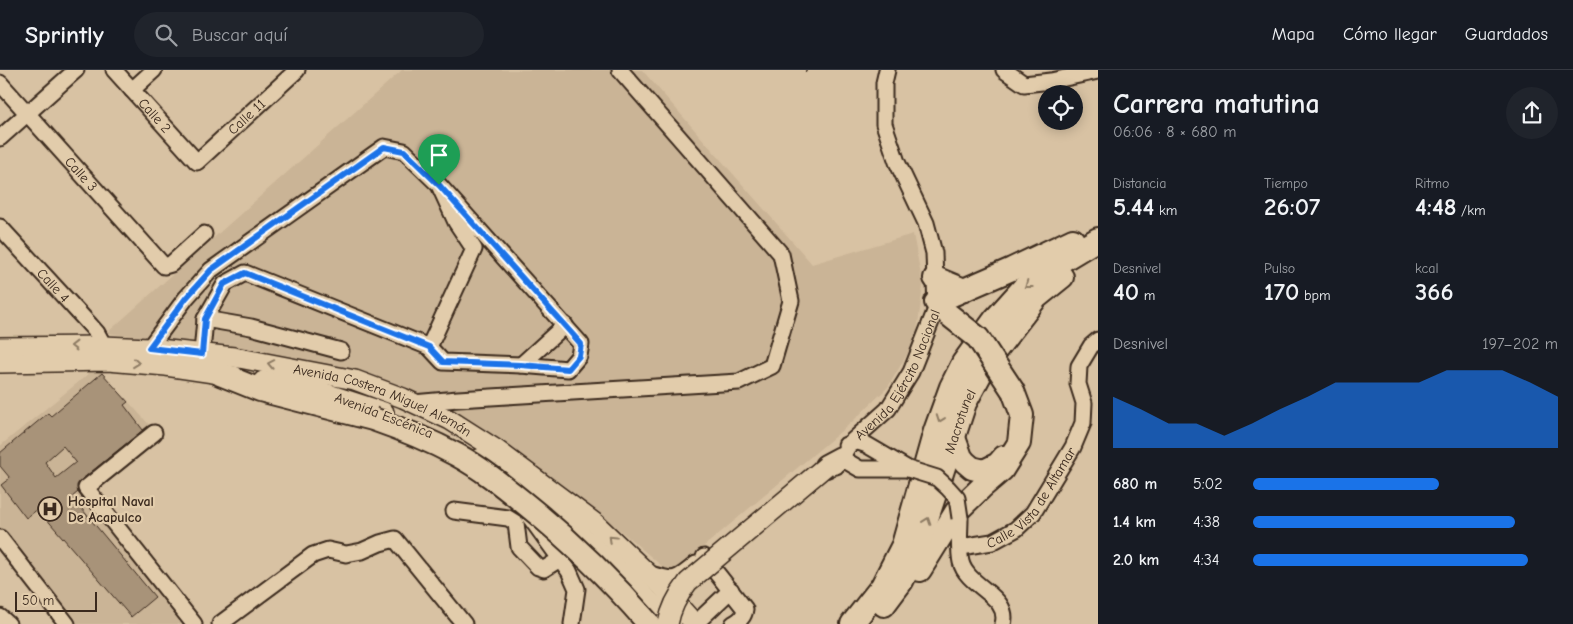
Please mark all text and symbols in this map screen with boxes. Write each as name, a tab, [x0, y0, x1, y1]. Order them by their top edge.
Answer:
search box	[134, 12, 484, 57]
text: Sprintly	[25, 21, 104, 49]
icon: search	[152, 21, 180, 49]
text: Buscar aquí	[192, 24, 288, 46]
text: Mapa	[1272, 24, 1315, 45]
text: Cómo llegar	[1343, 24, 1437, 45]
text: Guardados	[1465, 24, 1548, 45]
map controls	[1038, 85, 1083, 130]
button: locate	[1038, 85, 1083, 130]
button: share	[1506, 87, 1558, 139]
text: Carrera matutina	[1113, 88, 1320, 120]
street label: Calle 2	[134, 95, 175, 137]
street label: Calle 11	[224, 96, 269, 138]
text: 06:06 · 8 × 680 m	[1113, 123, 1236, 141]
pin	[418, 134, 460, 185]
icon: arrive	[425, 141, 453, 169]
street label: Calle 3	[61, 153, 101, 195]
text: Distancia	[1113, 175, 1167, 192]
text: Tiempo	[1264, 175, 1308, 192]
text: Ritmo	[1415, 175, 1450, 192]
text: 5.44	[1113, 192, 1154, 221]
text: 26:07	[1264, 192, 1320, 221]
text: 4:48	[1415, 192, 1456, 221]
text: km	[1154, 202, 1177, 219]
text: /km	[1456, 202, 1486, 219]
text: Desnivel	[1113, 260, 1161, 277]
text: Pulso	[1264, 260, 1295, 277]
text: kcal	[1415, 260, 1439, 277]
street label: Calle 4	[33, 265, 73, 306]
text: 40	[1113, 277, 1139, 306]
text: 170	[1264, 277, 1299, 306]
text: 366	[1415, 277, 1453, 306]
one-way arrow	[1024, 279, 1034, 288]
text: m	[1139, 287, 1155, 304]
text: bpm	[1299, 287, 1331, 304]
street label: Avenida Ejército Nacional	[851, 307, 944, 444]
text: Desnivel	[1113, 335, 1168, 353]
text: 197–202 m	[1482, 335, 1558, 353]
one-way arrow	[70, 341, 78, 352]
one-way arrow	[132, 357, 140, 368]
one-way arrow	[266, 360, 275, 370]
street label: Avenida Costera Miguel Alemán	[292, 360, 475, 440]
street label: Macrotunel	[941, 386, 980, 456]
street label: Avenida Escénica	[332, 389, 435, 442]
one-way arrow	[936, 414, 946, 423]
street label: Calle Vista de Altamar	[986, 444, 1080, 552]
text: 680 m	[1113, 475, 1157, 493]
text: 5:02	[1193, 475, 1223, 493]
place label: Hospital Naval De Acapulco	[68, 493, 154, 526]
hospital icon: Hospital Naval De Acapulco	[37, 496, 63, 522]
text: 1.4 km	[1113, 513, 1156, 531]
text: 4:38	[1193, 513, 1220, 531]
one-way arrow	[921, 517, 931, 526]
one-way arrow	[609, 536, 618, 545]
text: 2.0 km	[1113, 551, 1159, 569]
text: 4:34	[1193, 551, 1219, 569]
scale bar	[15, 589, 98, 612]
text: 50 m	[22, 592, 54, 609]

